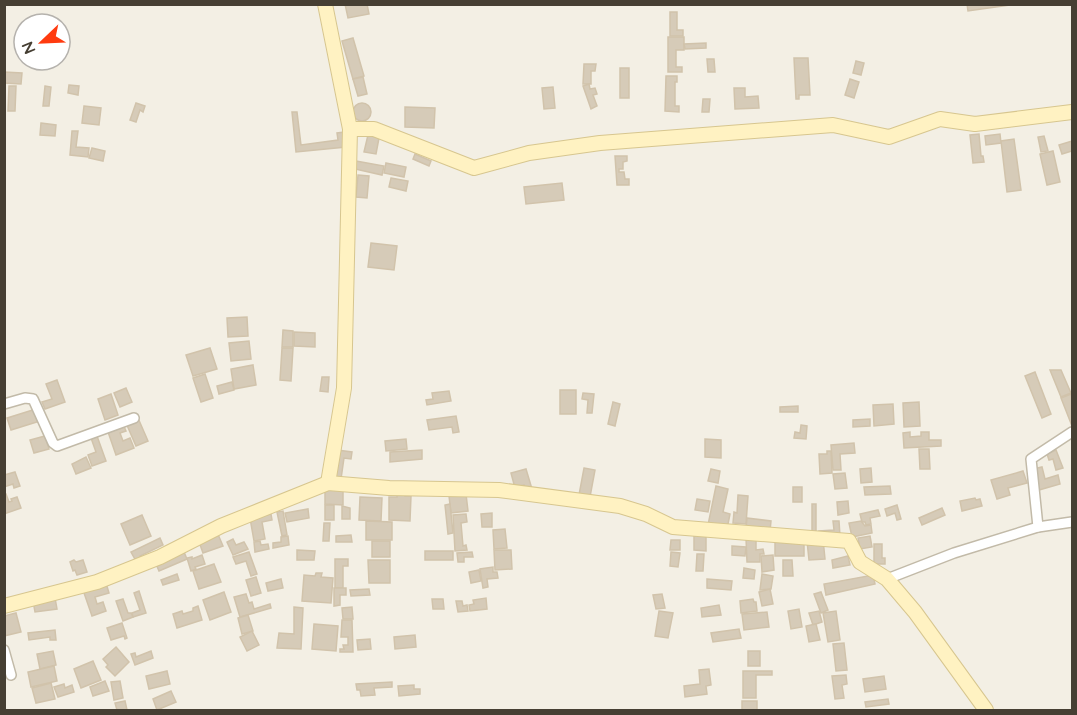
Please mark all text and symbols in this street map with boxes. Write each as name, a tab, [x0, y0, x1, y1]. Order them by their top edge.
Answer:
north arrow	[12, 12, 72, 72]
text: N	[17, 39, 40, 57]

